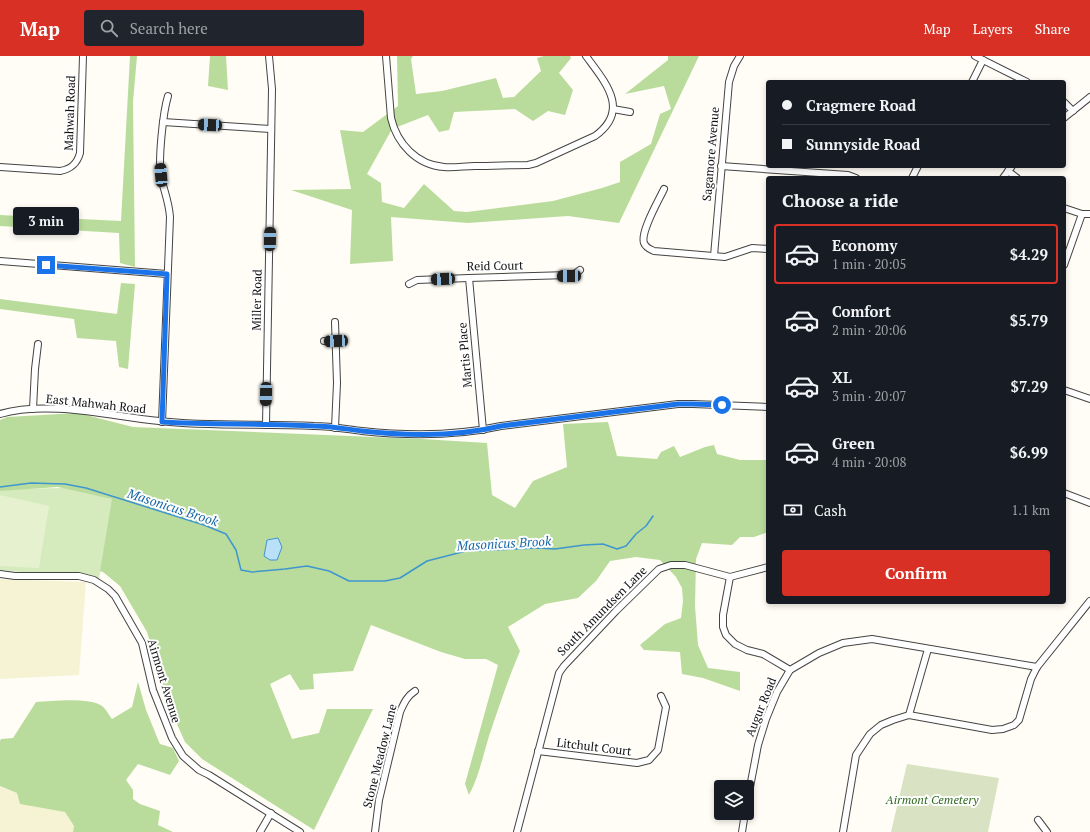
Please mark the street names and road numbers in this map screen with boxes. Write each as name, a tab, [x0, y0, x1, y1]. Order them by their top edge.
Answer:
street label: Mahwah Road	[61, 75, 78, 151]
street label: Sagamore Avenue	[699, 106, 722, 202]
street label: Reid Court	[467, 257, 524, 273]
street label: Miller Road	[248, 269, 265, 331]
street label: Martis Place	[454, 322, 475, 388]
street label: East Mahwah Road	[45, 391, 147, 416]
street label: South Amundsen Lane	[554, 563, 650, 659]
street label: Airmont Avenue	[145, 637, 184, 725]
street label: Augur Road	[742, 675, 779, 739]
street label: Stone Meadow Lane	[359, 702, 400, 809]
street label: Litchult Court	[556, 734, 633, 759]

